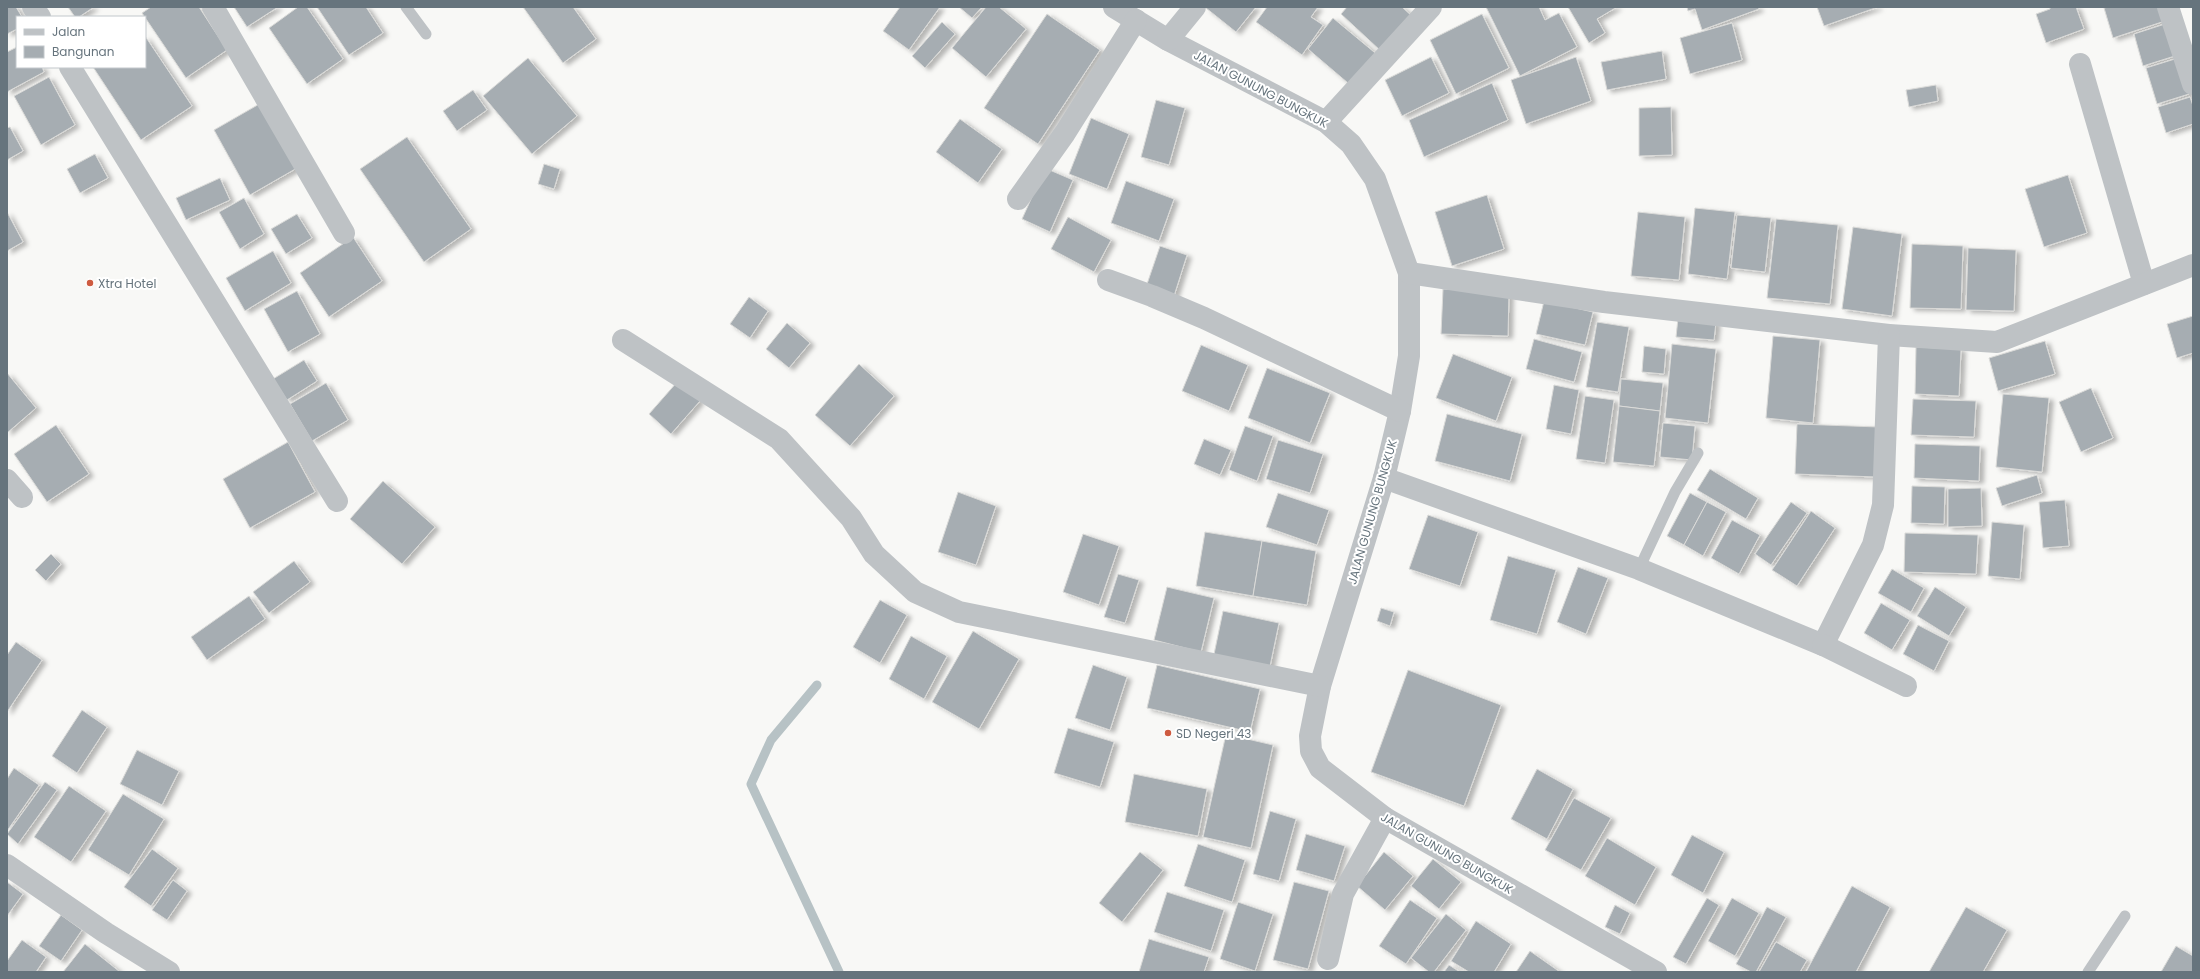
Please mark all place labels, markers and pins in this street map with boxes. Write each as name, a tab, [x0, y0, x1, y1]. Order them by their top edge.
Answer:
place label: Xtra Hotel	[98, 275, 156, 292]
marker: Xtra Hotel	[85, 278, 95, 288]
place label: SD Negeri 43	[1176, 725, 1251, 742]
marker: SD Negeri 43	[1163, 728, 1173, 738]

